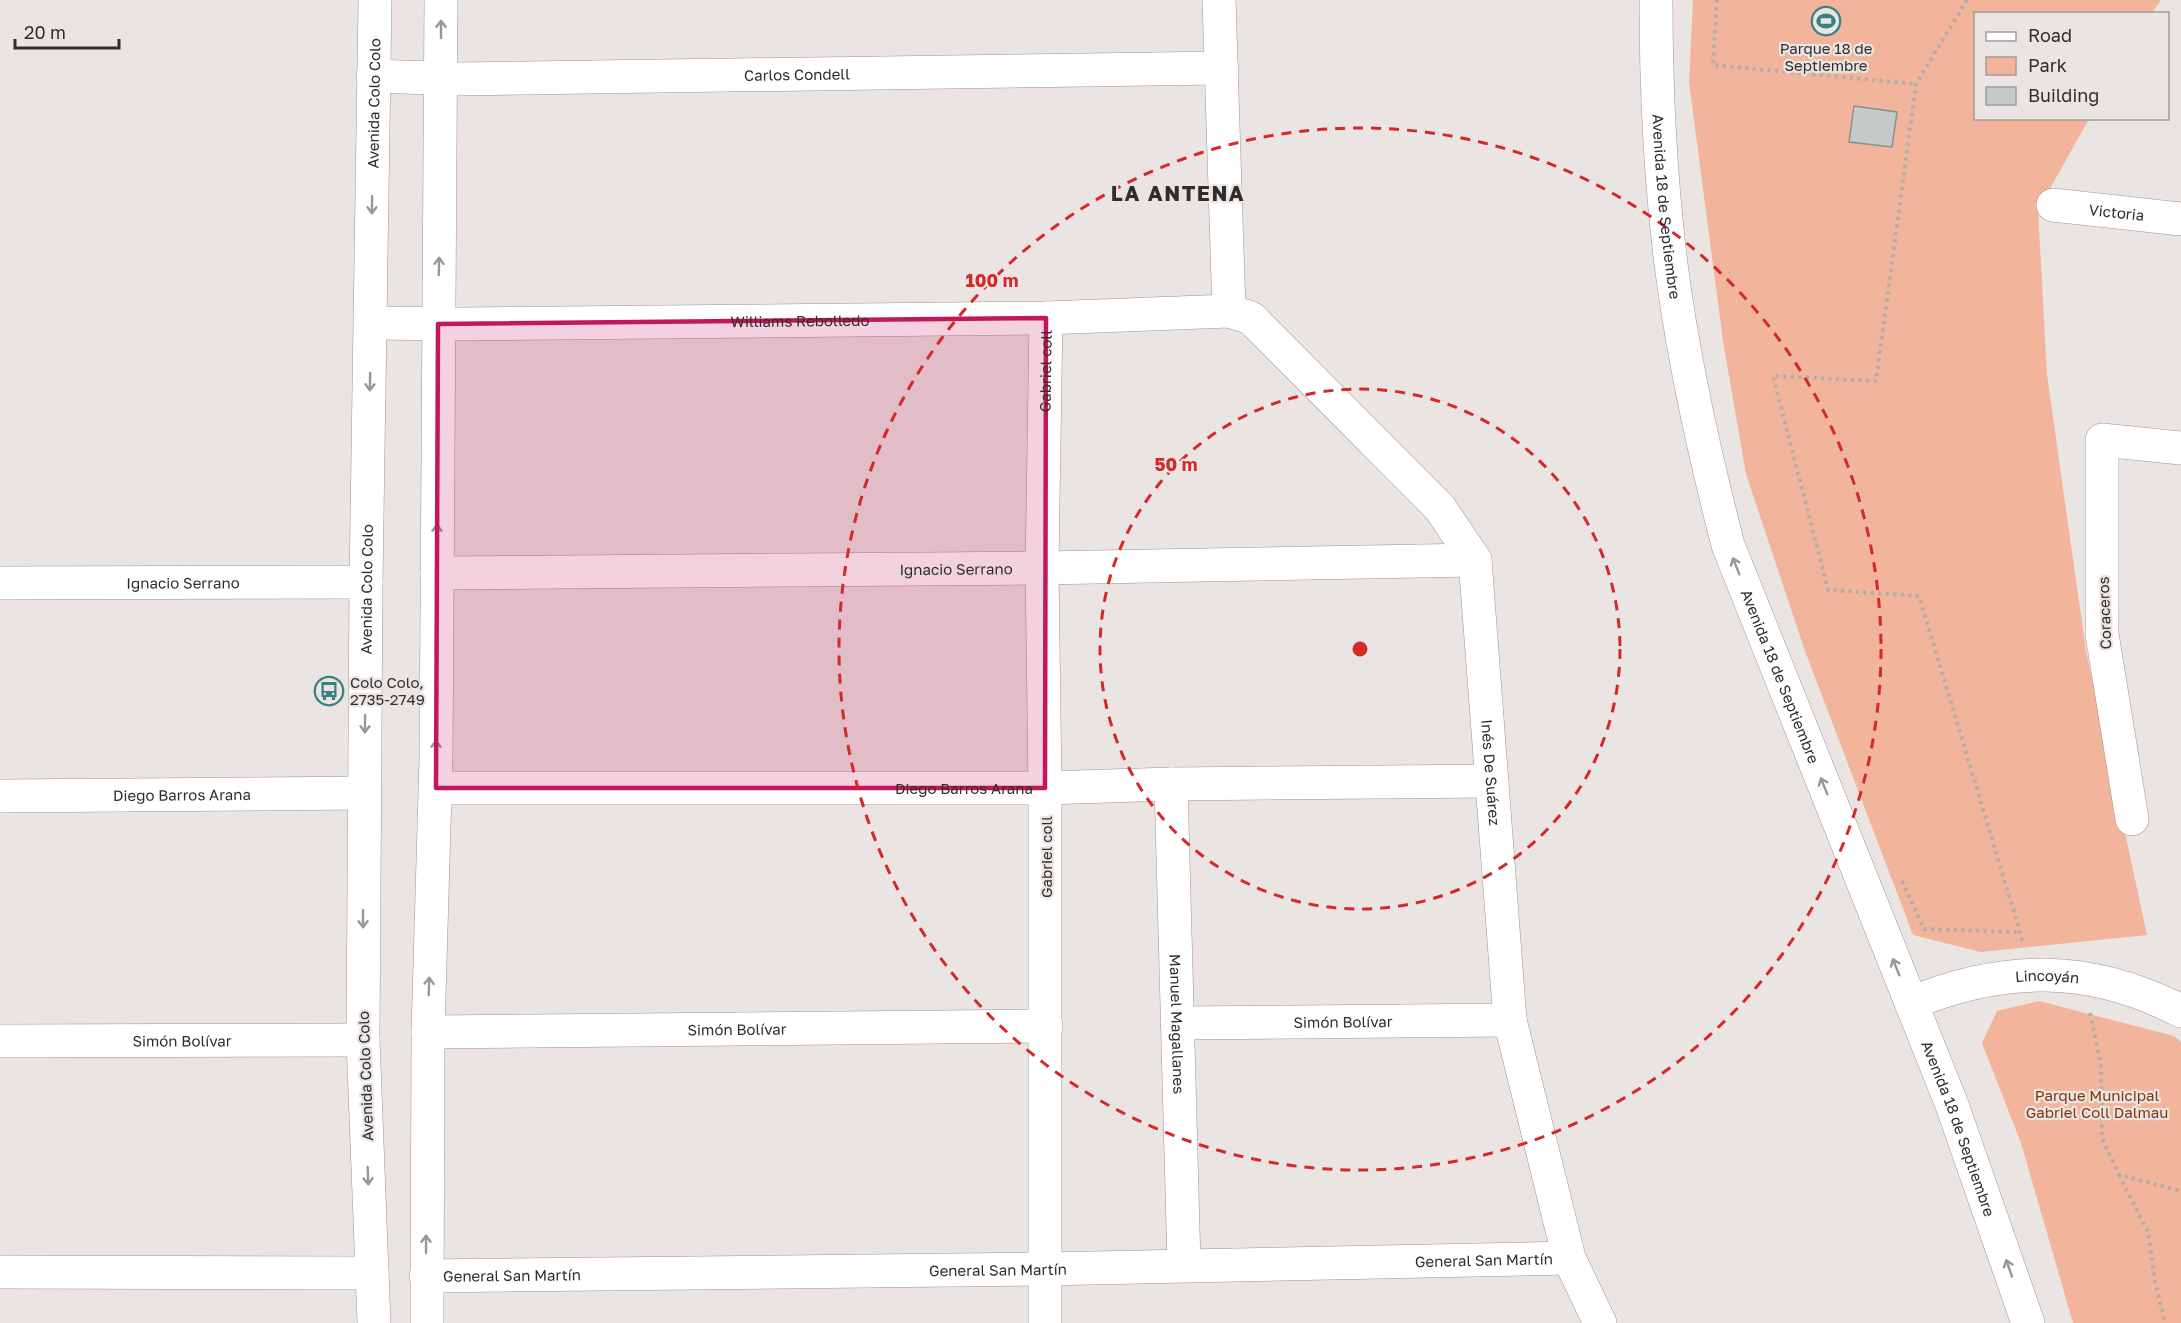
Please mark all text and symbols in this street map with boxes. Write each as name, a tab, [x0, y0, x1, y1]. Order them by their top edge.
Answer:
sports icon: Parque 18 de Septiembre	[1810, 5, 1842, 37]
scale bar	[15, 12, 118, 50]
legend	[1974, 12, 2169, 120]
one-way arrow	[435, 19, 447, 39]
text: 20 m	[24, 21, 66, 43]
text: Road	[2028, 24, 2072, 46]
street label: Avenida Colo Colo	[363, 38, 383, 169]
place label: Parque 18 de Septiembre	[1780, 39, 1873, 74]
text: Park	[2028, 54, 2067, 76]
street label: Carlos Condell	[744, 64, 850, 84]
text: Building	[2028, 84, 2099, 106]
street label: Avenida 18 de Septiembre	[1649, 114, 1685, 301]
district label: LA ANTENA	[1111, 180, 1245, 206]
one-way arrow	[366, 195, 378, 215]
street label: Victoria	[2088, 200, 2145, 224]
one-way arrow	[433, 256, 445, 276]
text: 100 m	[966, 269, 1018, 291]
street label: Williams Rebolledo	[730, 311, 870, 330]
street label: Gabriel coll	[1035, 330, 1055, 412]
one-way arrow	[364, 371, 375, 391]
text: 50 m	[1155, 453, 1197, 475]
one-way arrow	[431, 523, 443, 543]
street label: Avenida Colo Colo	[357, 524, 376, 654]
one-way arrow	[1730, 557, 1741, 576]
street label: Ignacio Serrano	[899, 559, 1013, 578]
street label: Ignacio Serrano	[126, 573, 240, 592]
street label: Coraceros	[2094, 576, 2114, 650]
street label: Avenida 18 de Septiembre	[1738, 587, 1824, 766]
centre of rings	[1350, 639, 1370, 659]
place label: Colo Colo, 2735-2749	[350, 673, 425, 708]
bus stop icon: Colo Colo, 2735-2749	[313, 675, 345, 707]
one-way arrow	[359, 713, 370, 733]
street label: Inés De Suárez	[1478, 719, 1504, 827]
one-way arrow	[430, 739, 442, 759]
one-way arrow	[1818, 777, 1829, 796]
street label: Diego Barros Arana	[895, 779, 1033, 797]
street label: Diego Barros Arana	[113, 785, 251, 804]
street label: Gabriel coll	[1037, 816, 1055, 898]
one-way arrow	[357, 908, 369, 928]
street label: Manuel Magallanes	[1167, 954, 1188, 1094]
one-way arrow	[1890, 958, 1901, 977]
street label: Lincoyán	[2014, 966, 2080, 987]
one-way arrow	[424, 976, 435, 996]
street label: Avenida Colo Colo	[354, 1011, 376, 1141]
street label: Simón Bolívar	[1293, 1012, 1393, 1031]
street label: Simón Bolívar	[687, 1020, 787, 1038]
street label: Simón Bolívar	[132, 1031, 232, 1050]
street label: Avenida 18 de Septiembre	[1918, 1038, 1999, 1219]
park label: Parque Municipal Gabriel Coll Dalmau	[2026, 1086, 2168, 1121]
one-way arrow	[362, 1166, 374, 1186]
one-way arrow	[420, 1234, 432, 1254]
street label: General San Martín	[1415, 1249, 1553, 1270]
one-way arrow	[2002, 1259, 2013, 1278]
street label: General San Martín	[929, 1260, 1067, 1279]
street label: General San Martín	[443, 1265, 581, 1285]

